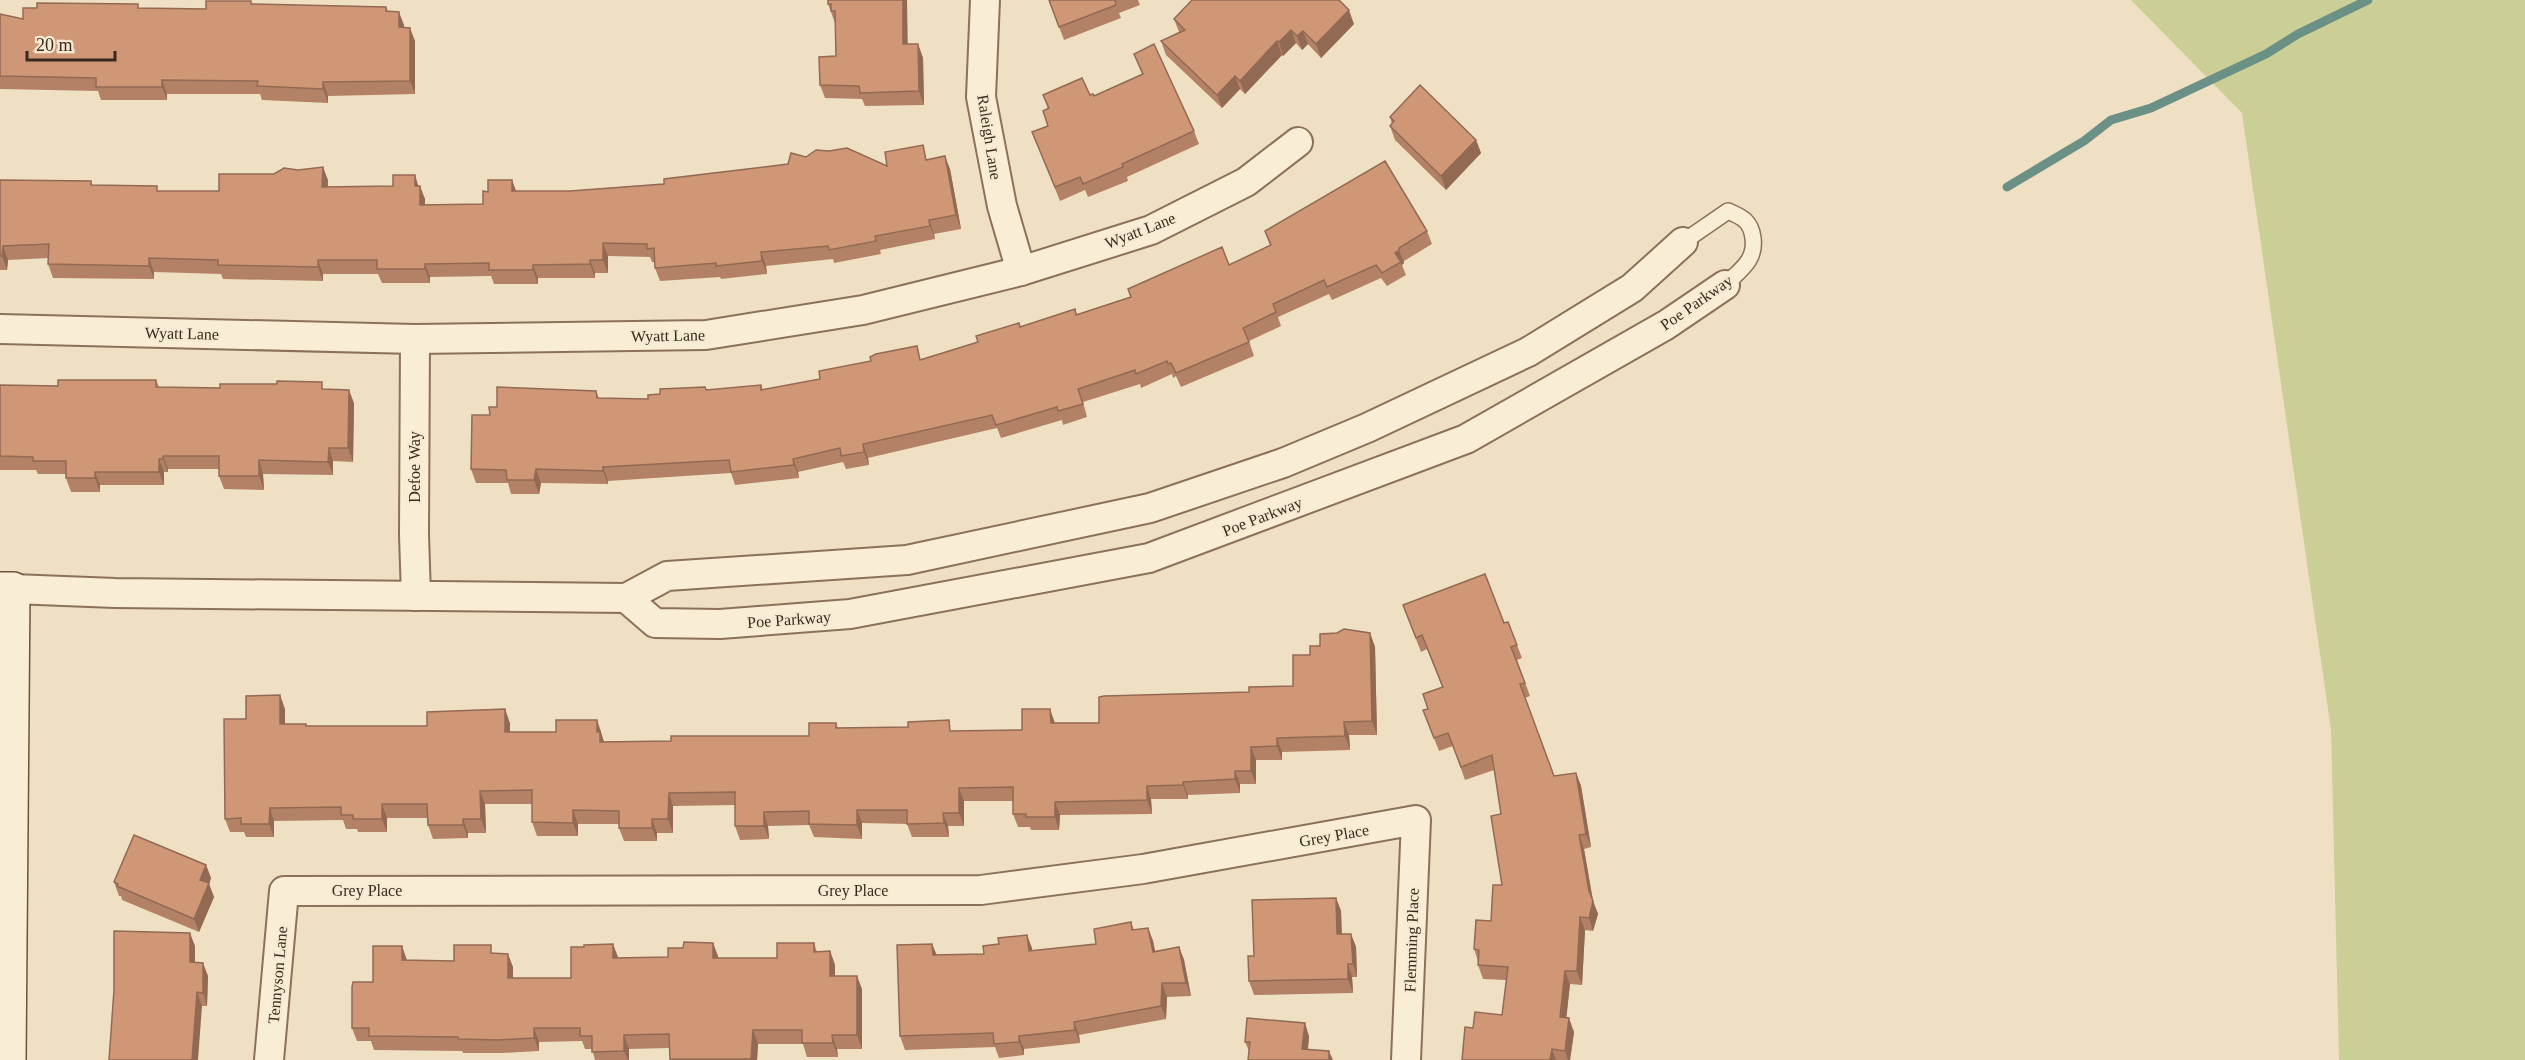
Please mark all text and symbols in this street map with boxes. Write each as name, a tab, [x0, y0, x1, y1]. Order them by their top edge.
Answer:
scale bar	[27, 24, 116, 62]
text: 20 m	[36, 35, 73, 55]
street label: Raleigh Lane	[973, 93, 1005, 181]
street label: Wyatt Lane	[1103, 209, 1178, 253]
street label: Poe Parkway	[1657, 271, 1736, 334]
street label: Wyatt Lane	[145, 324, 219, 344]
street label: Wyatt Lane	[631, 326, 705, 346]
street label: Defoe Way	[406, 431, 424, 503]
street label: Poe Parkway	[1220, 493, 1305, 540]
street label: Poe Parkway	[747, 608, 832, 632]
street label: Grey Place	[1298, 821, 1371, 851]
street label: Grey Place	[332, 882, 402, 900]
street label: Grey Place	[818, 882, 888, 900]
street label: Flemming Place	[1401, 888, 1423, 993]
street label: Tennyson Lane	[265, 926, 291, 1025]

